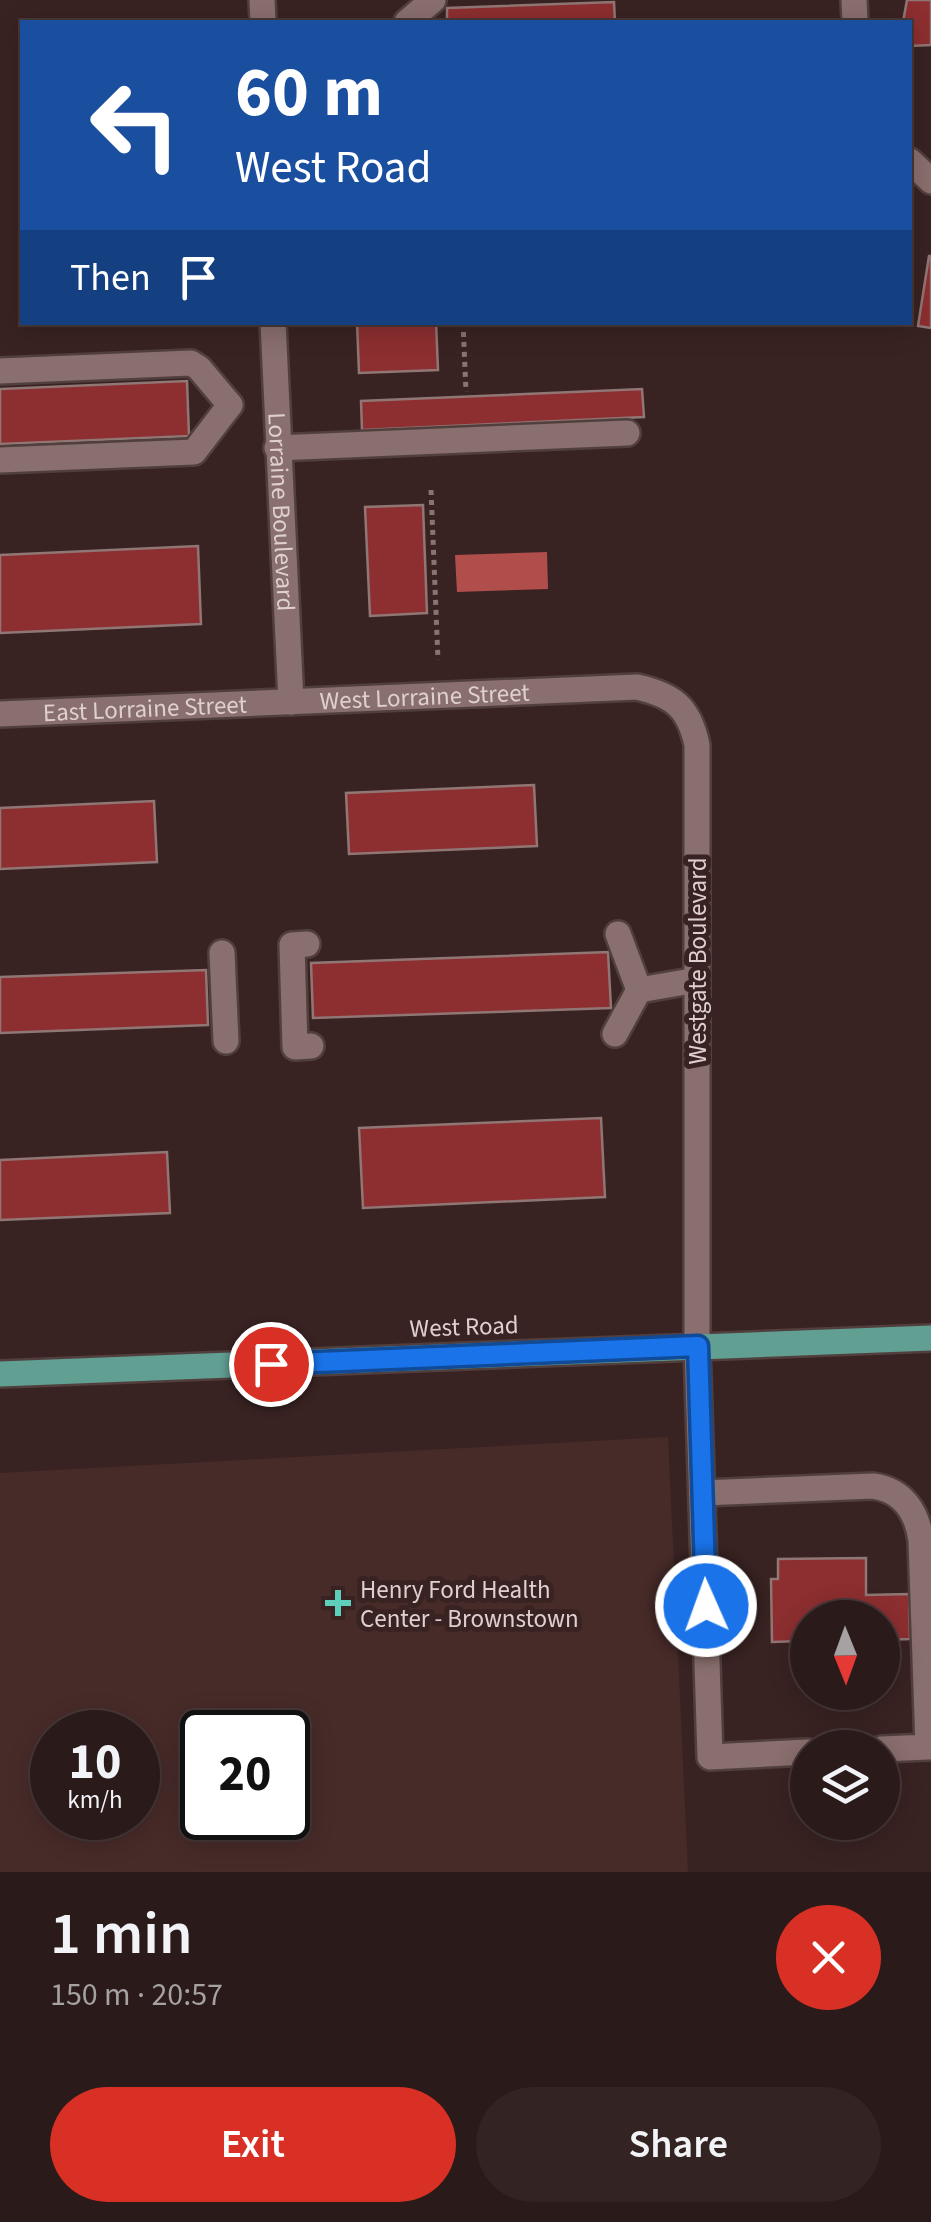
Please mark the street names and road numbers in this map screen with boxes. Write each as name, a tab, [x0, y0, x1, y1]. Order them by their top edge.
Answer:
street label: Lorraine Boulevard	[258, 412, 304, 612]
street label: West Lorraine Street	[319, 675, 531, 719]
street label: East Lorraine Street	[42, 687, 248, 731]
street label: Westgate Boulevard	[680, 857, 716, 1065]
street label: West Road	[409, 1307, 519, 1347]

